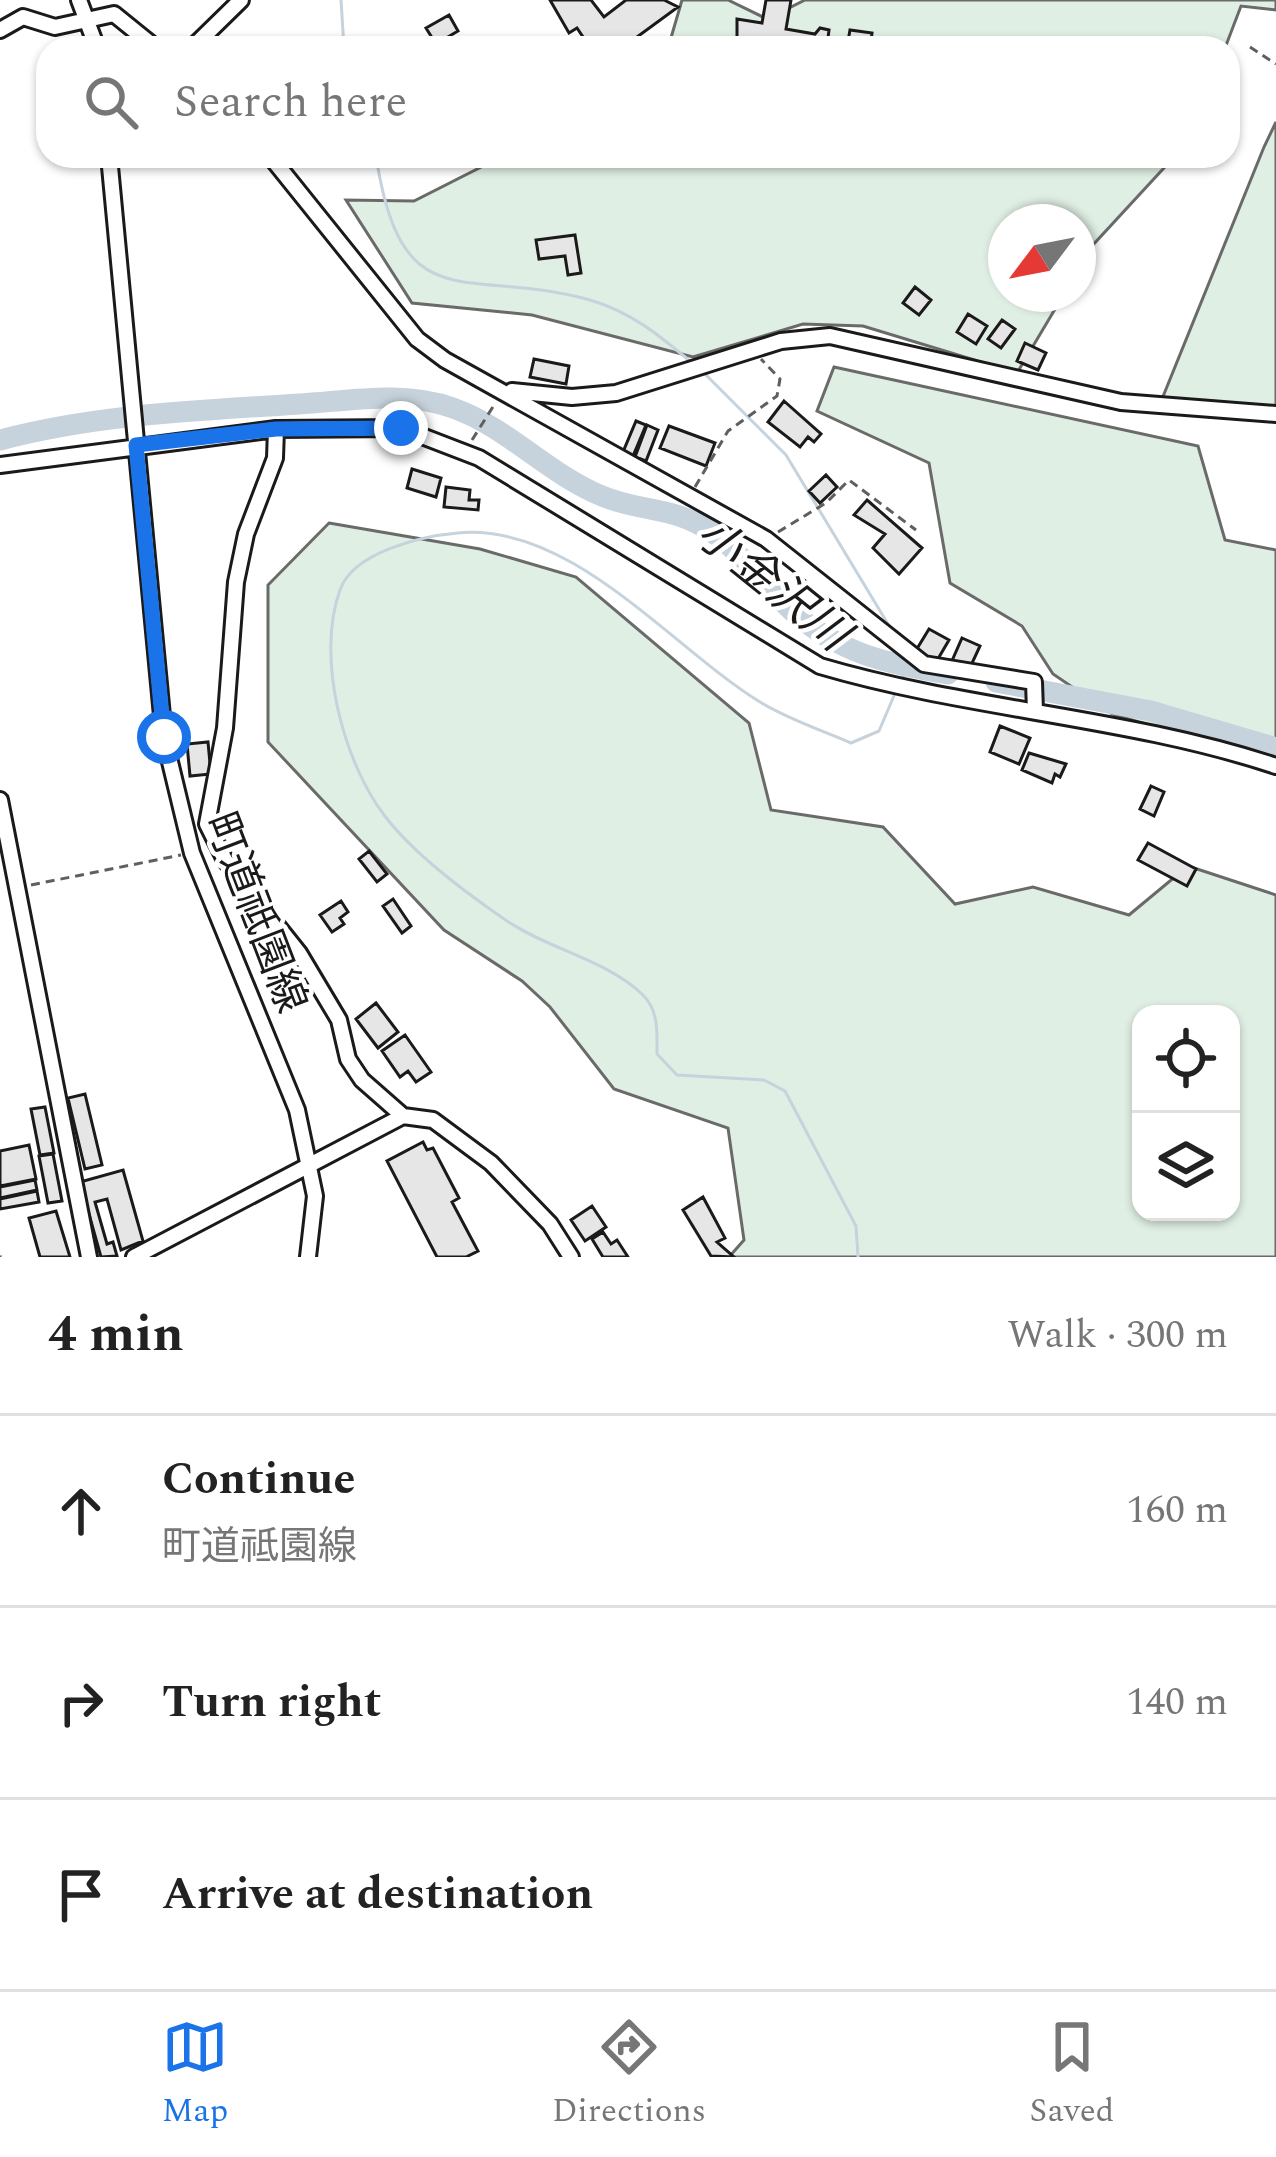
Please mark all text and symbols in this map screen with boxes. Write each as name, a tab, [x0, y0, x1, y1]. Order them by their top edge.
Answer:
search box	[36, 36, 1240, 168]
text: Search here	[174, 68, 407, 137]
icon: search	[78, 69, 144, 135]
north arrow	[988, 204, 1096, 312]
route end	[374, 401, 428, 455]
water label: 小金沢川	[680, 502, 867, 671]
route start	[137, 710, 191, 764]
street label: 町道祗園線	[188, 804, 322, 1022]
map controls	[1132, 1005, 1240, 1221]
button: locate	[1132, 1005, 1240, 1113]
button: layers	[1132, 1113, 1240, 1221]
text: 4 min	[48, 1296, 184, 1374]
text: Walk · 300 m	[1007, 1306, 1228, 1365]
text: Continue	[162, 1445, 355, 1514]
icon: ahead	[48, 1478, 114, 1544]
text: 160 m	[1126, 1481, 1228, 1540]
text: 町道祗園線	[162, 1518, 357, 1577]
text: Turn right	[162, 1668, 381, 1737]
icon: right	[48, 1670, 114, 1736]
text: 140 m	[1126, 1673, 1228, 1732]
text: Arrive at destination	[162, 1860, 593, 1929]
icon: arrive	[48, 1862, 114, 1928]
tab: Map	[162, 2014, 228, 2136]
tab: Directions	[552, 2014, 706, 2136]
tab: Saved	[1030, 2014, 1114, 2136]

